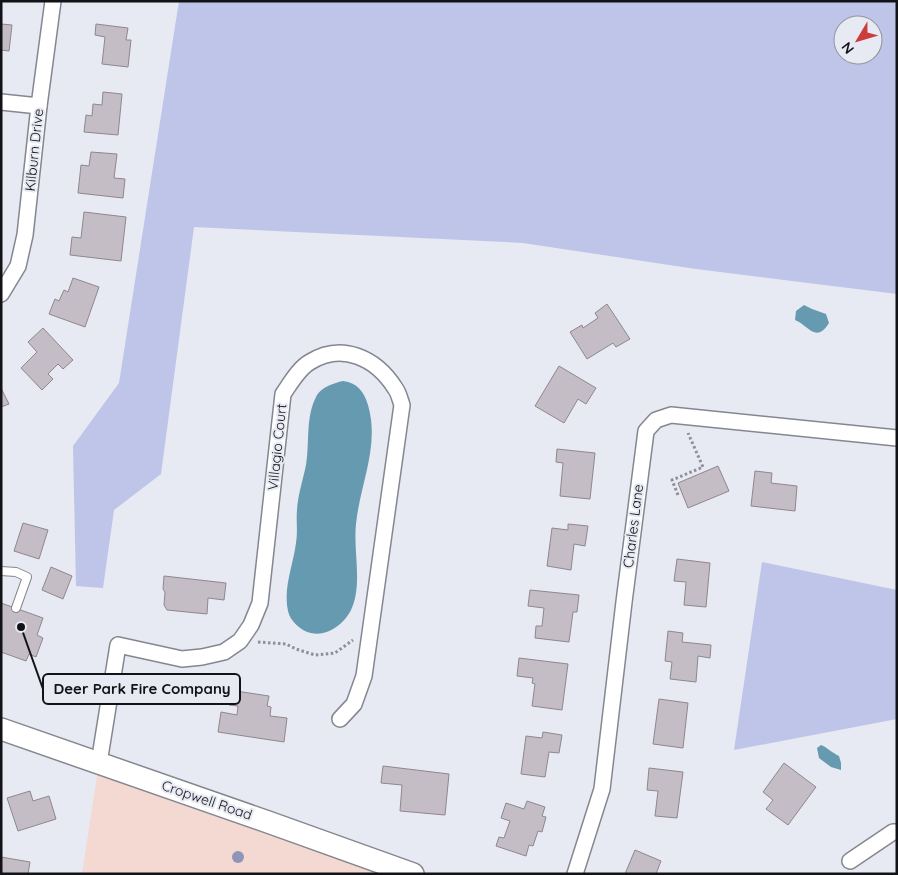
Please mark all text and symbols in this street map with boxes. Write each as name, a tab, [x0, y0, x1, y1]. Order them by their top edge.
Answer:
north arrow	[833, 15, 883, 65]
text: N	[837, 38, 858, 58]
street label: Kilburn Drive	[21, 108, 47, 192]
street label: Villagio Court	[264, 403, 291, 491]
street label: Charles Lane	[619, 483, 647, 569]
callout: Deer Park Fire Company	[43, 674, 240, 704]
text: Deer Park Fire Company	[53, 679, 231, 698]
street label: Cropwell Road	[159, 776, 255, 824]

